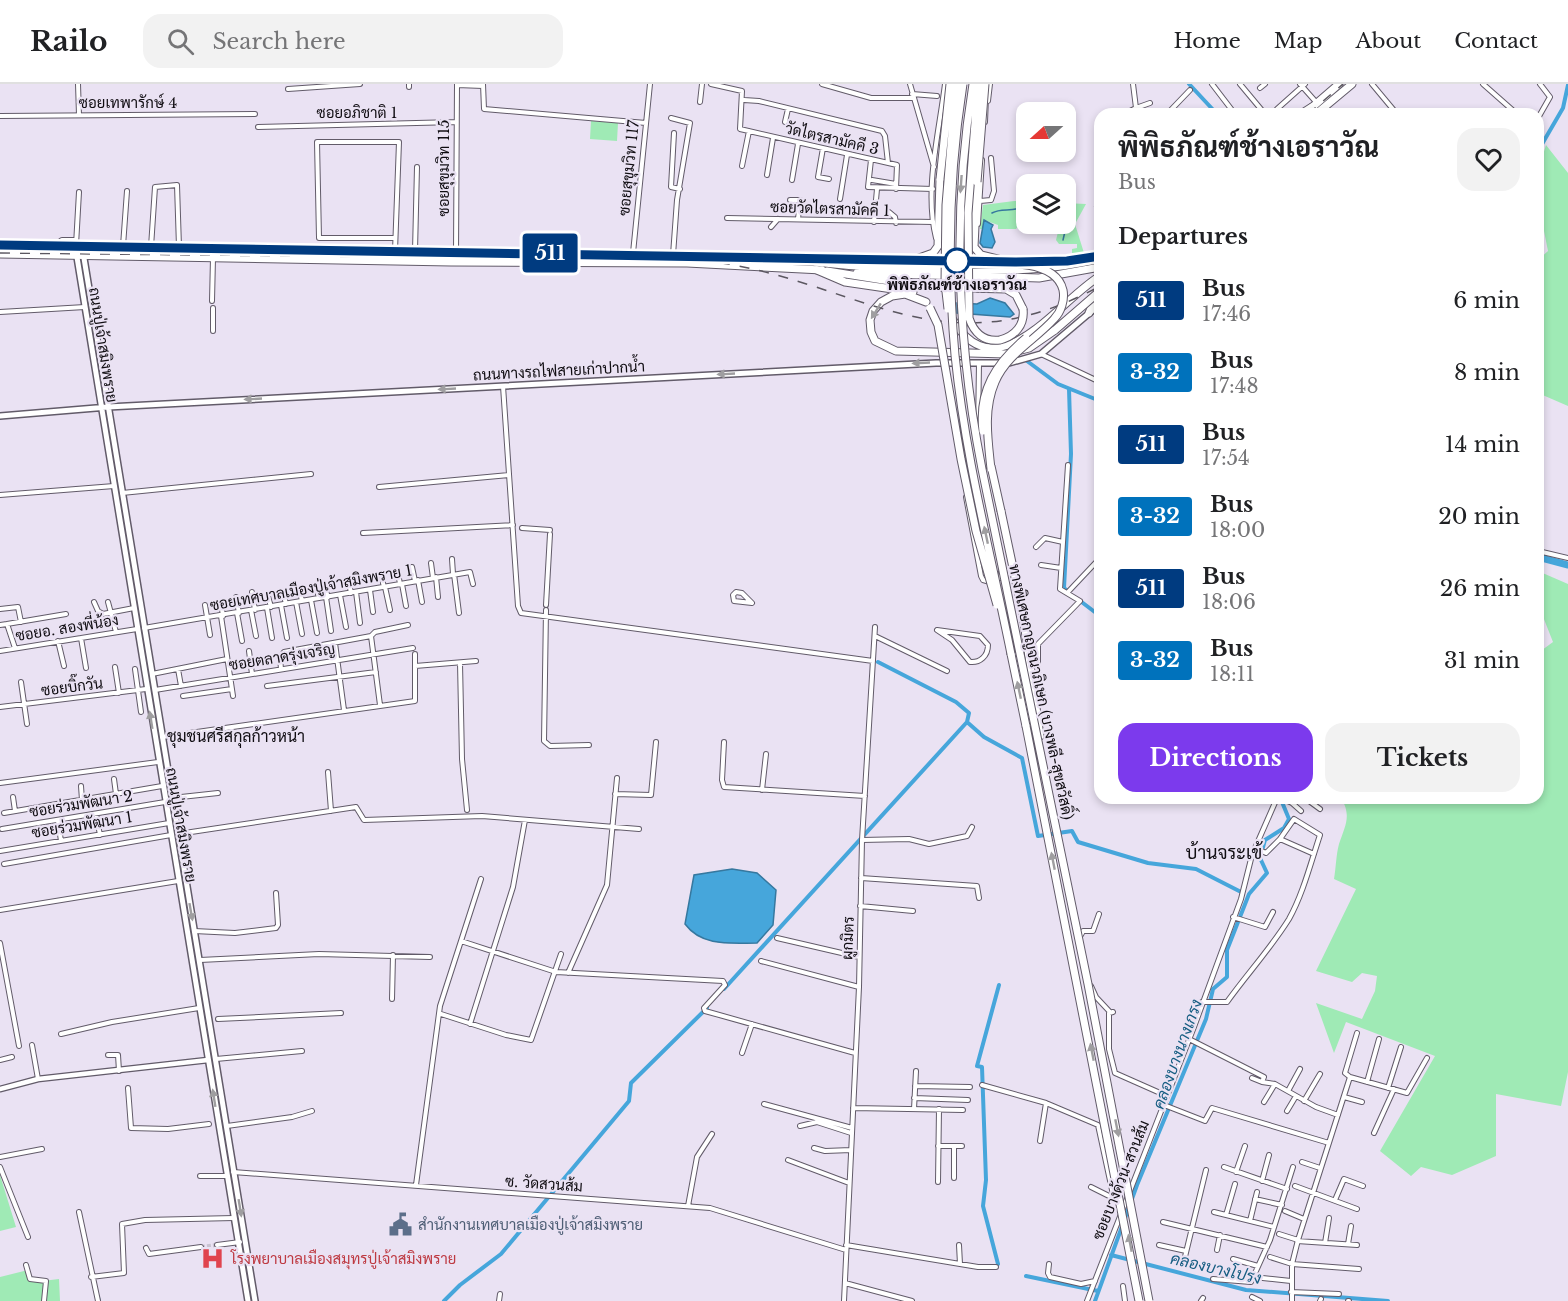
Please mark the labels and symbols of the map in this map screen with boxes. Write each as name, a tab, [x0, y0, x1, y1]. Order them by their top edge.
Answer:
street label: ซอยเทพารักษ์ 4	[79, 93, 177, 112]
north arrow	[1016, 102, 1076, 162]
street label: ซอยอภิชาติ 1	[316, 103, 398, 122]
street label: ซอยสุขุมวิท 115	[434, 119, 455, 217]
street label: ซอยสุขุมวิท 117	[614, 119, 645, 217]
street label: วัดไตรสามัคคี 3	[783, 119, 881, 159]
one-way arrow	[956, 174, 965, 193]
street label: ซอยวัดไตรสามัคคี 1	[770, 197, 890, 220]
line badge: 511	[516, 234, 584, 272]
marker: พิพิธภัณฑ์ช้างเอราวัณ	[944, 248, 970, 274]
place label: พิพิธภัณฑ์ช้างเอราวัณ	[887, 275, 1027, 294]
street label: ถนนปู่เจ้าสมิงพราย	[84, 286, 122, 404]
one-way arrow	[871, 302, 882, 319]
street label: ถนนทางรถไฟสายเก่าปากน้ำ	[472, 354, 645, 384]
one-way arrow	[911, 359, 930, 368]
one-way arrow	[716, 369, 735, 378]
one-way arrow	[438, 384, 457, 393]
one-way arrow	[243, 395, 262, 404]
one-way arrow	[981, 526, 991, 544]
street label: ซอยเทศบาลเมืองปู่เจ้าสมิงพราย 1	[208, 560, 414, 616]
street label: ทางพิเศษกาญจนาภิเษก (บางพลี-สุขสวัสดิ์)	[1003, 561, 1083, 822]
street label: ซอยอ. สองพี่น้อง	[13, 605, 120, 645]
street label: ซอยตลาดรุ่งเจริญ	[227, 639, 337, 676]
street label: ซอยบิ๊กวัน	[39, 669, 104, 700]
one-way arrow	[1013, 681, 1023, 699]
one-way arrow	[147, 710, 156, 729]
district label: ชุมชนศรีสกุลก้าวหน้า	[167, 725, 305, 748]
street label: ถนนปู่เจ้าสมิงพราย	[161, 766, 201, 884]
street label: ซอยร่วมพัฒนา 2	[28, 786, 134, 821]
street label: ซอยร่วมพัฒนา 1	[30, 807, 134, 842]
district label: บ้านจระเข้	[1186, 841, 1263, 864]
one-way arrow	[1048, 851, 1057, 870]
one-way arrow	[187, 903, 196, 922]
street label: ผูกมิตร	[837, 916, 859, 960]
water label: คลองบางนางเกรง	[1148, 996, 1206, 1112]
one-way arrow	[1086, 1043, 1096, 1061]
one-way arrow	[210, 1089, 219, 1108]
street label: ซอยบางด้วน-สวนส้ม	[1088, 1117, 1153, 1242]
one-way arrow	[1113, 1118, 1122, 1137]
street label: ซ. วัดสวนส้ม	[504, 1171, 584, 1196]
one-way arrow	[236, 1199, 245, 1218]
public building icon: สำนักงานเทศบาลเมืองปู่เจ้าสมิงพราย	[387, 1212, 413, 1238]
place label: สำนักงานเทศบาลเมืองปู่เจ้าสมิงพราย	[418, 1215, 643, 1235]
one-way arrow	[1125, 1234, 1134, 1253]
hospital icon: โรงพยาบาลเมืองสมุทรปู่เจ้าสมิงพราย	[200, 1246, 226, 1272]
water label: คลองบางโปรง	[1169, 1247, 1264, 1288]
place label: โรงพยาบาลเมืองสมุทรปู่เจ้าสมิงพราย	[230, 1249, 456, 1270]

